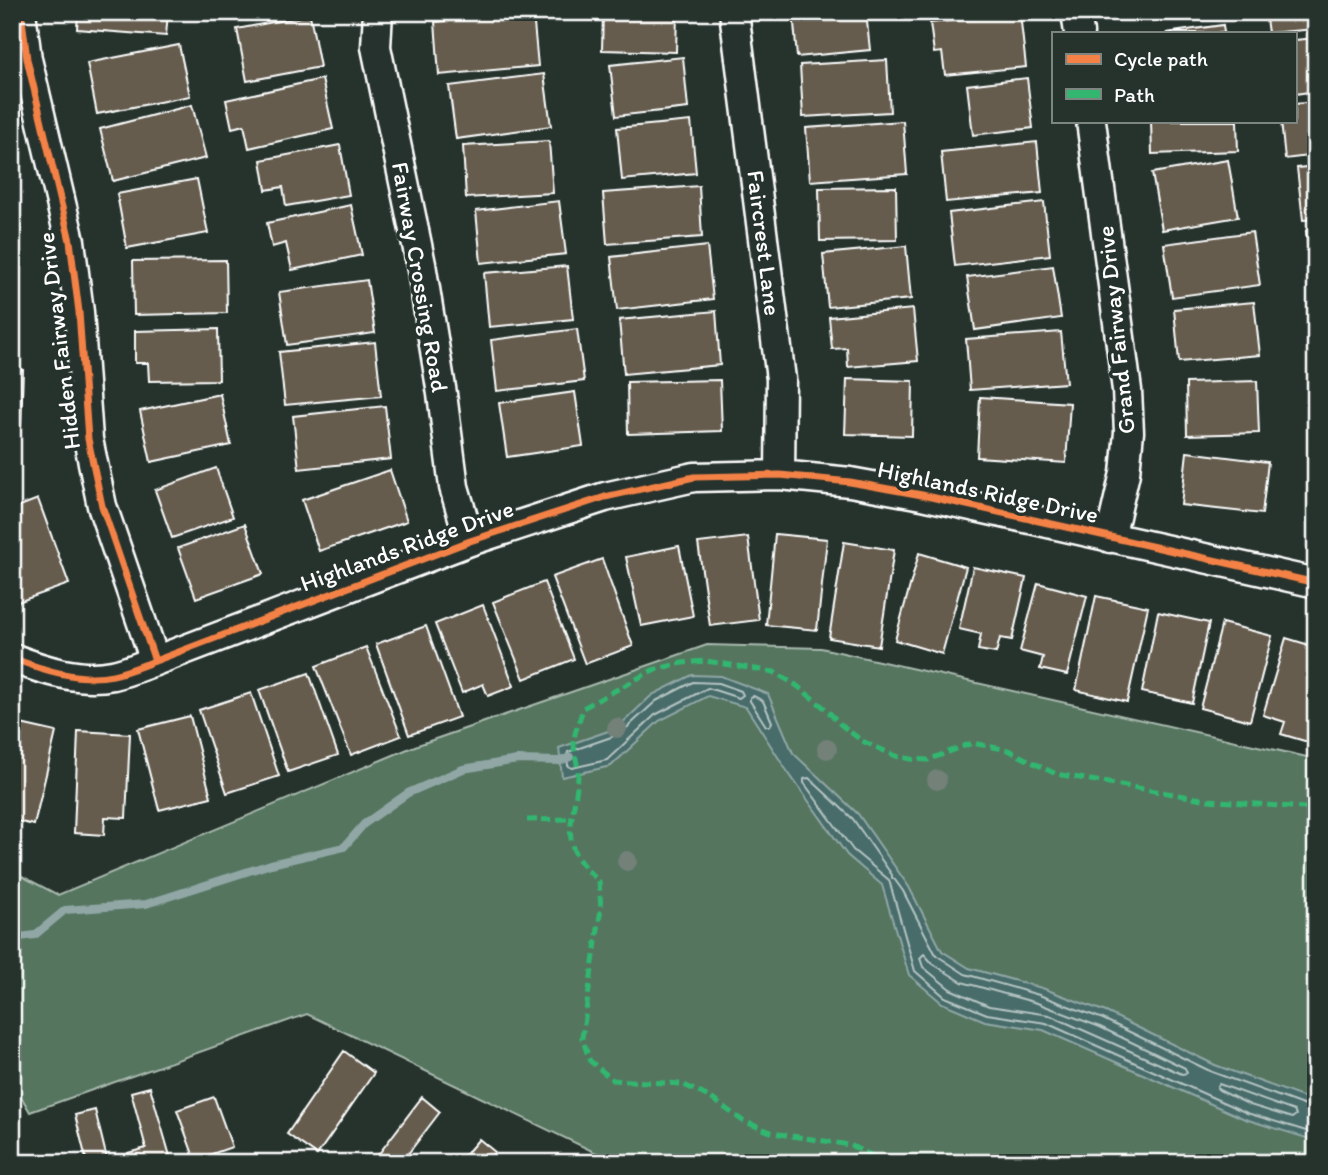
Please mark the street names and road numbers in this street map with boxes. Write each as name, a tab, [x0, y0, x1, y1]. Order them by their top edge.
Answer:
street label: Fairway Crossing Road	[386, 160, 455, 394]
street label: Faircrest Lane	[741, 169, 788, 317]
street label: Grand Fairway Drive	[1090, 224, 1141, 436]
street label: Hidden Fairway Drive	[31, 231, 86, 451]
street label: Highlands Ridge Drive	[875, 454, 1101, 529]
street label: Highlands Ridge Drive	[296, 493, 517, 598]

